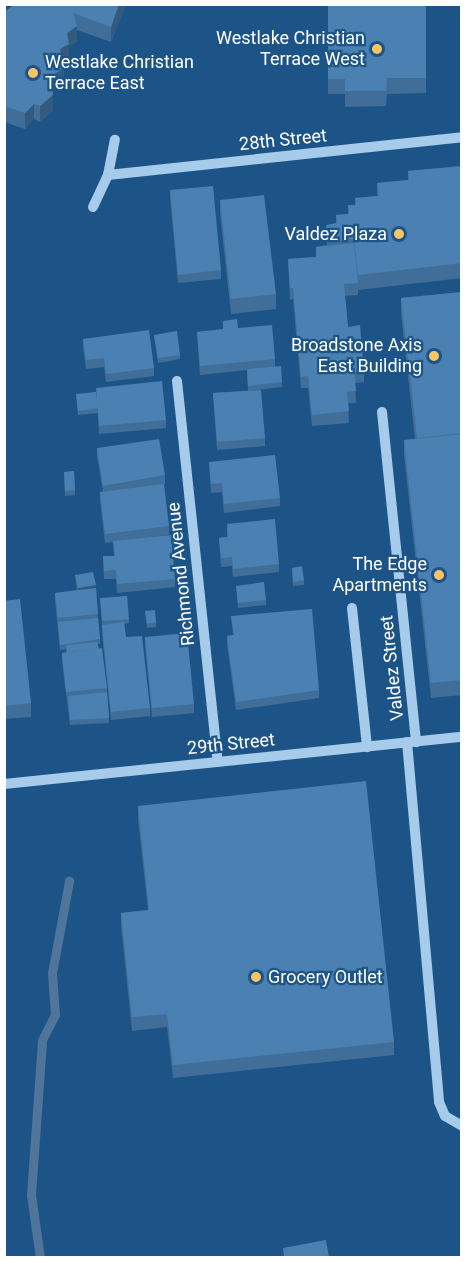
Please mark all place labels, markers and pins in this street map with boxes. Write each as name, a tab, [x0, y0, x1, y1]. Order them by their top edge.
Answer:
place label: Westlake Christian Terrace West	[216, 28, 365, 70]
marker: Westlake Christian Terrace West	[370, 42, 384, 56]
place label: Westlake Christian Terrace East	[45, 52, 194, 94]
marker: Westlake Christian Terrace East	[26, 66, 40, 80]
place label: Valdez Plaza	[284, 223, 387, 245]
marker: Valdez Plaza	[392, 227, 406, 241]
place label: Broadstone Axis East Building	[291, 335, 422, 378]
marker: Broadstone Axis East Building	[427, 349, 441, 363]
place label: The Edge Apartments	[332, 554, 427, 596]
marker: The Edge Apartments	[432, 568, 446, 582]
place label: Grocery Outlet	[268, 966, 383, 988]
marker: Grocery Outlet	[249, 970, 263, 984]

